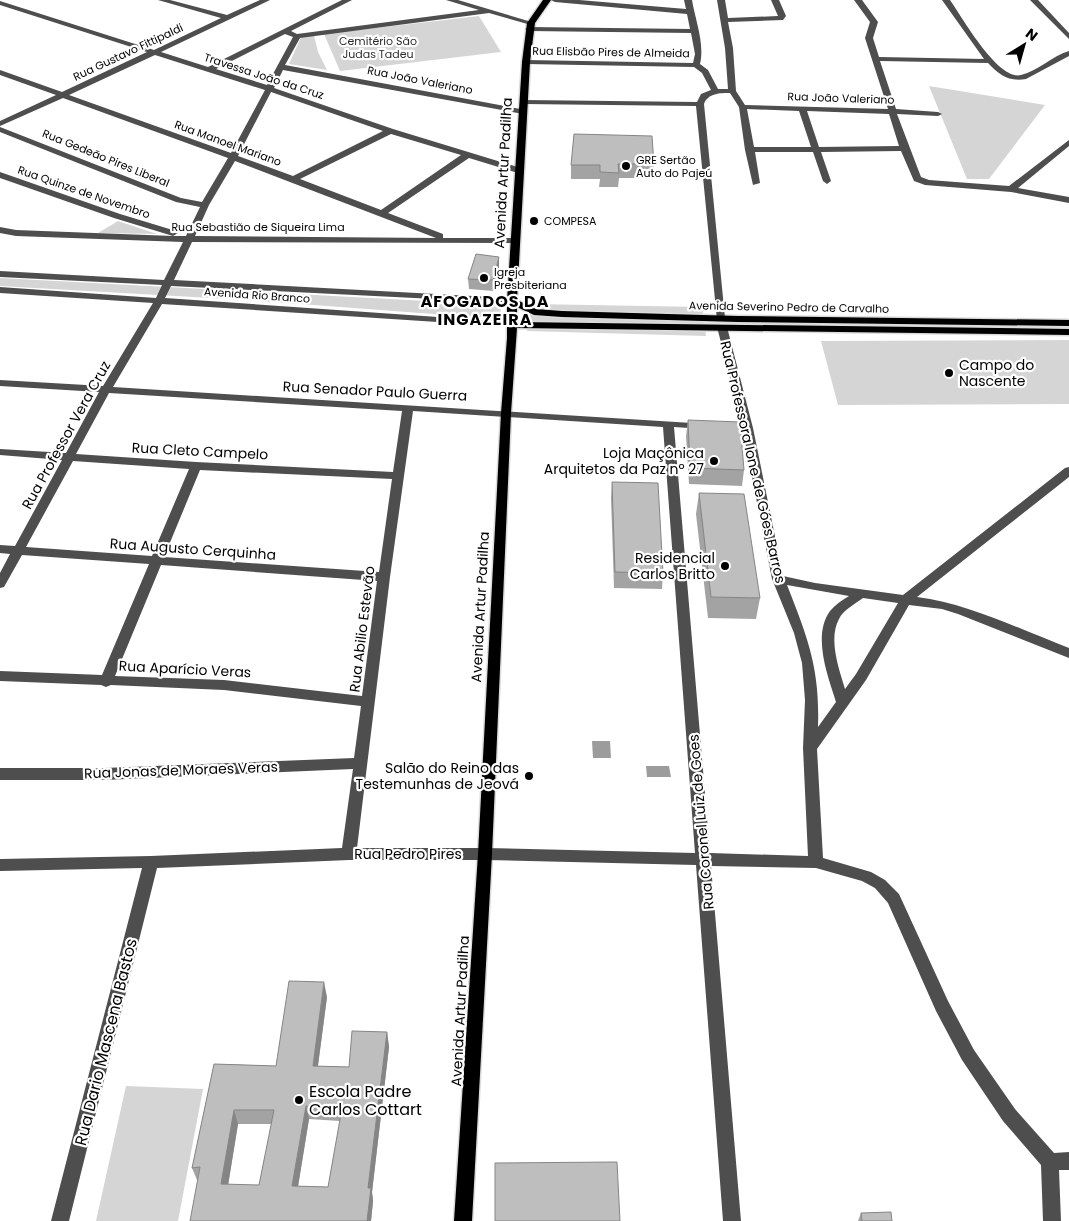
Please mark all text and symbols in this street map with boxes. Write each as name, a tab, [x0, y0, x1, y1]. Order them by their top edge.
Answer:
street label: Rua Gustavo Fittipaldi	[70, 19, 186, 85]
north arrow	[999, 20, 1049, 70]
text: N	[1022, 23, 1042, 46]
park label: Cemitério São Judas Tadeu	[339, 33, 417, 62]
street label: Rua Elisbão Pires de Almeida	[532, 43, 690, 61]
street label: Travessa João da Cruz	[202, 49, 326, 103]
street label: Rua João Valeriano	[366, 62, 474, 98]
street label: Rua João Valeriano	[787, 88, 895, 108]
street label: Avenida Artur Padilha	[489, 97, 517, 249]
street label: Rua Manoel Mariano	[172, 116, 284, 170]
street label: Rua Gedeão Pires Liberal	[40, 125, 172, 191]
place label: GRE Sertão Auto do Pajeú	[636, 152, 712, 181]
marker: GRE Sertão Auto do Pajeú	[620, 160, 632, 172]
street label: Rua Quinze de Novembro	[16, 162, 152, 222]
place label: COMPESA	[544, 213, 597, 229]
marker: COMPESA	[528, 215, 540, 227]
street label: Rua Sebastião de Siqueira Lima	[171, 219, 345, 235]
place label: Igreja Presbiteriana	[494, 264, 567, 293]
marker: Igreja Presbiteriana	[478, 272, 490, 284]
street label: Avenida Rio Branco	[203, 283, 311, 307]
district label: AFOGADOS DA INGAZEIRA	[421, 290, 549, 331]
street label: Avenida Severino Pedro de Carvalho	[689, 297, 889, 317]
street label: Rua Professora Ione de Góes Barros	[715, 339, 791, 585]
place label: Campo do Nascente	[959, 355, 1034, 391]
street label: Rua Professor Vera Cruz	[17, 357, 115, 513]
marker: Campo do Nascente	[943, 367, 955, 379]
street label: Rua Senador Paulo Guerra	[282, 376, 468, 406]
street label: Rua Cleto Campelo	[131, 437, 269, 465]
place label: Loja Maçônica Arquitetos da Paz nº 27	[544, 443, 704, 479]
marker: Loja Maçônica Arquitetos da Paz nº 27	[708, 455, 720, 467]
street label: Avenida Artur Padilha	[466, 531, 494, 683]
street label: Rua Augusto Cerquinha	[109, 533, 277, 565]
place label: Residencial Carlos Britto	[630, 548, 715, 584]
marker: Residencial Carlos Britto	[719, 560, 731, 572]
street label: Rua Abilio Estevão	[344, 565, 380, 693]
street label: Rua Aparício Veras	[118, 656, 252, 682]
street label: Rua Coronel Luiz de Goes	[683, 734, 719, 910]
street label: Rua Jonas de Moraes Veras	[84, 757, 278, 783]
place label: Salão do Reino das Testemunhas de Jeová	[356, 758, 519, 794]
marker: Salão do Reino das Testemunhas de Jeová	[523, 770, 535, 782]
street label: Rua Pedro Pires	[354, 844, 462, 864]
street label: Avenida Artur Padilha	[446, 935, 474, 1087]
street label: Rua Dario Mascena Bastos	[69, 936, 143, 1148]
place label: Escola Padre Carlos Cottart	[309, 1080, 422, 1121]
marker: Escola Padre Carlos Cottart	[293, 1094, 305, 1106]

